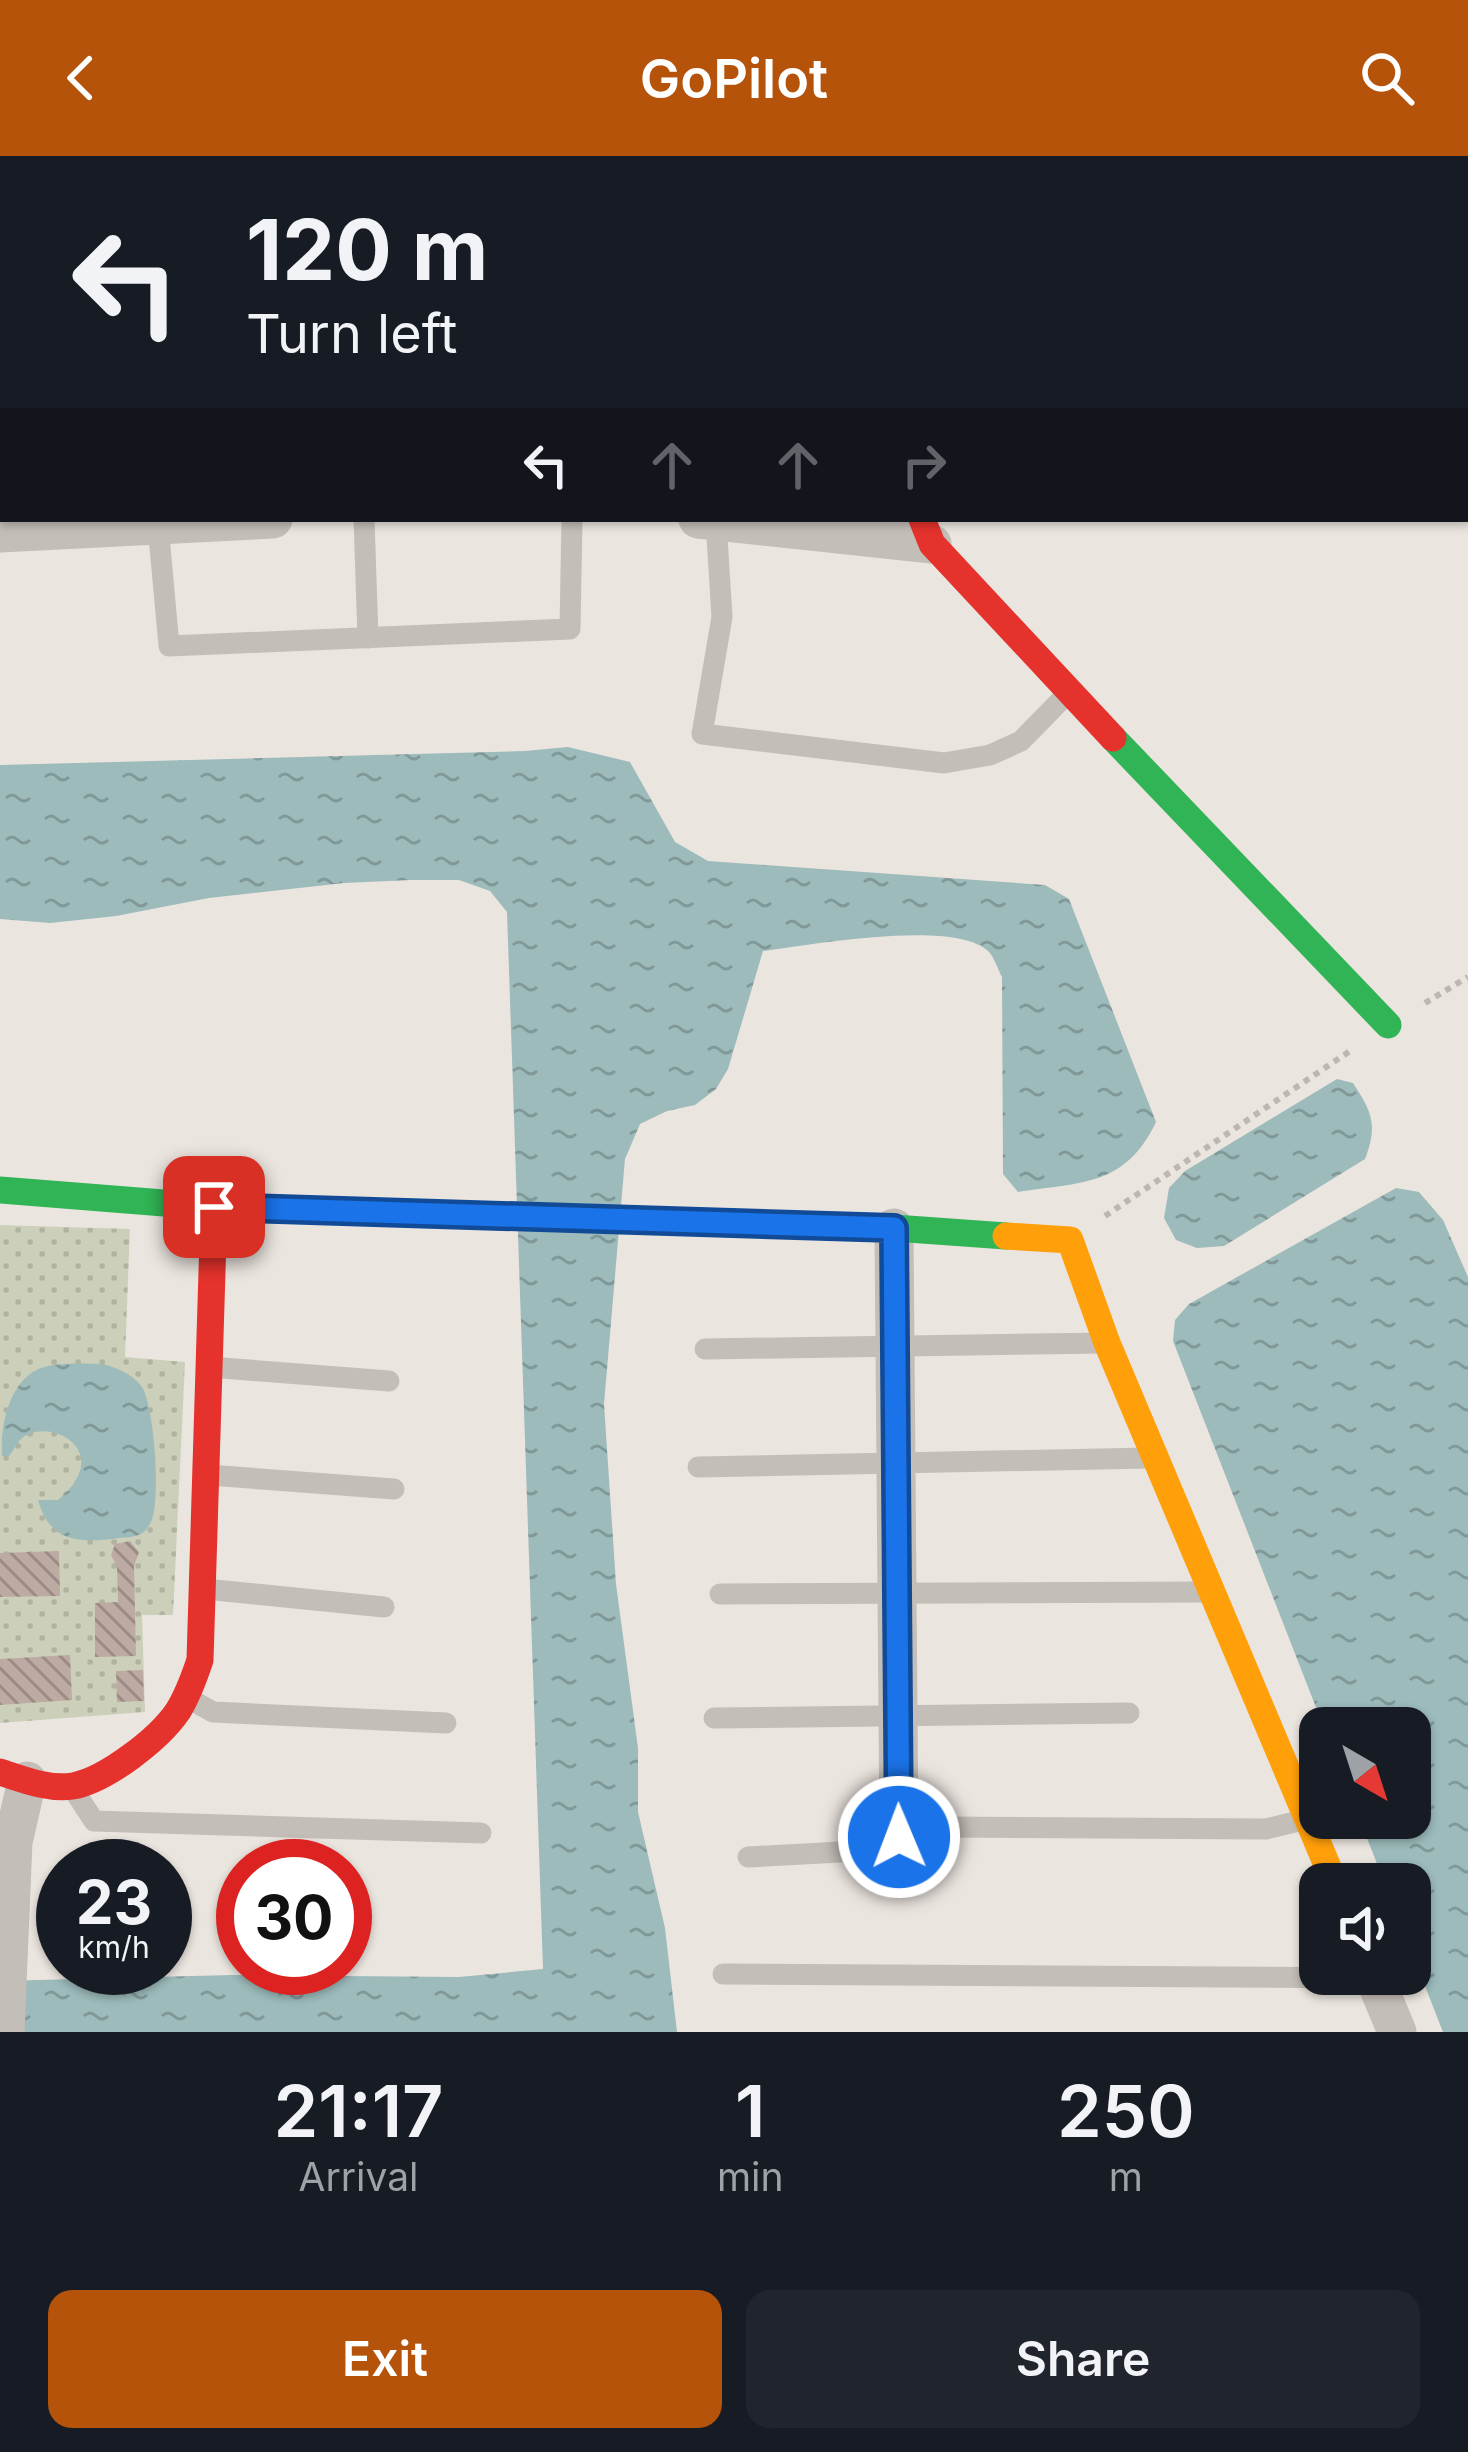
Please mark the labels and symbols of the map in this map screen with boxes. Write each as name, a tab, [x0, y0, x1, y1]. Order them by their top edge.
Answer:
pin	[163, 1156, 265, 1258]
north arrow	[1299, 1707, 1431, 1839]
position arrow	[836, 1774, 962, 1900]
speed limit sign: 30	[216, 1839, 372, 1995]

